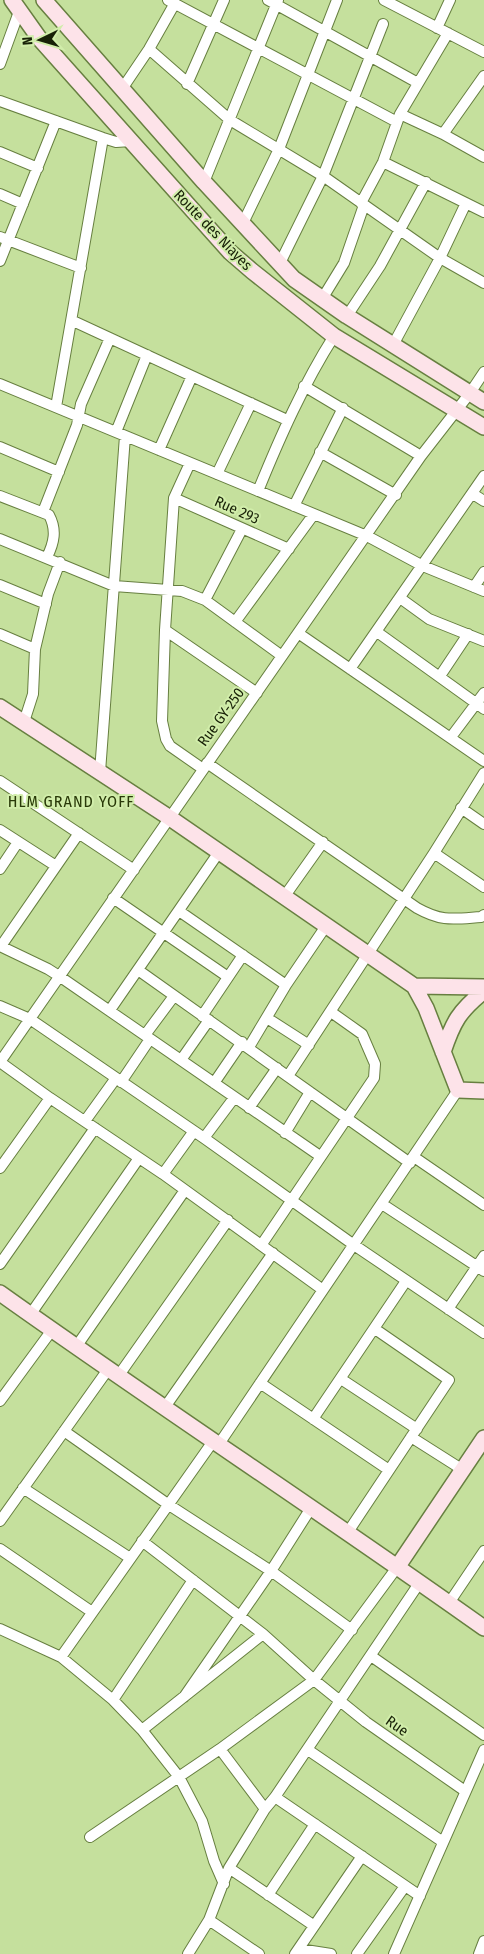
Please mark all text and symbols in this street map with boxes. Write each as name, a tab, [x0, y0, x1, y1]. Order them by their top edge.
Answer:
north arrow	[15, 15, 65, 65]
text: N	[19, 36, 36, 46]
street label: Route des Niayes	[170, 186, 256, 274]
street label: Rue 293	[212, 492, 262, 528]
street label: Rue GY-250	[194, 684, 248, 750]
district label: HLM GRAND YOFF	[8, 792, 134, 811]
street label: Rue	[382, 1712, 412, 1740]

